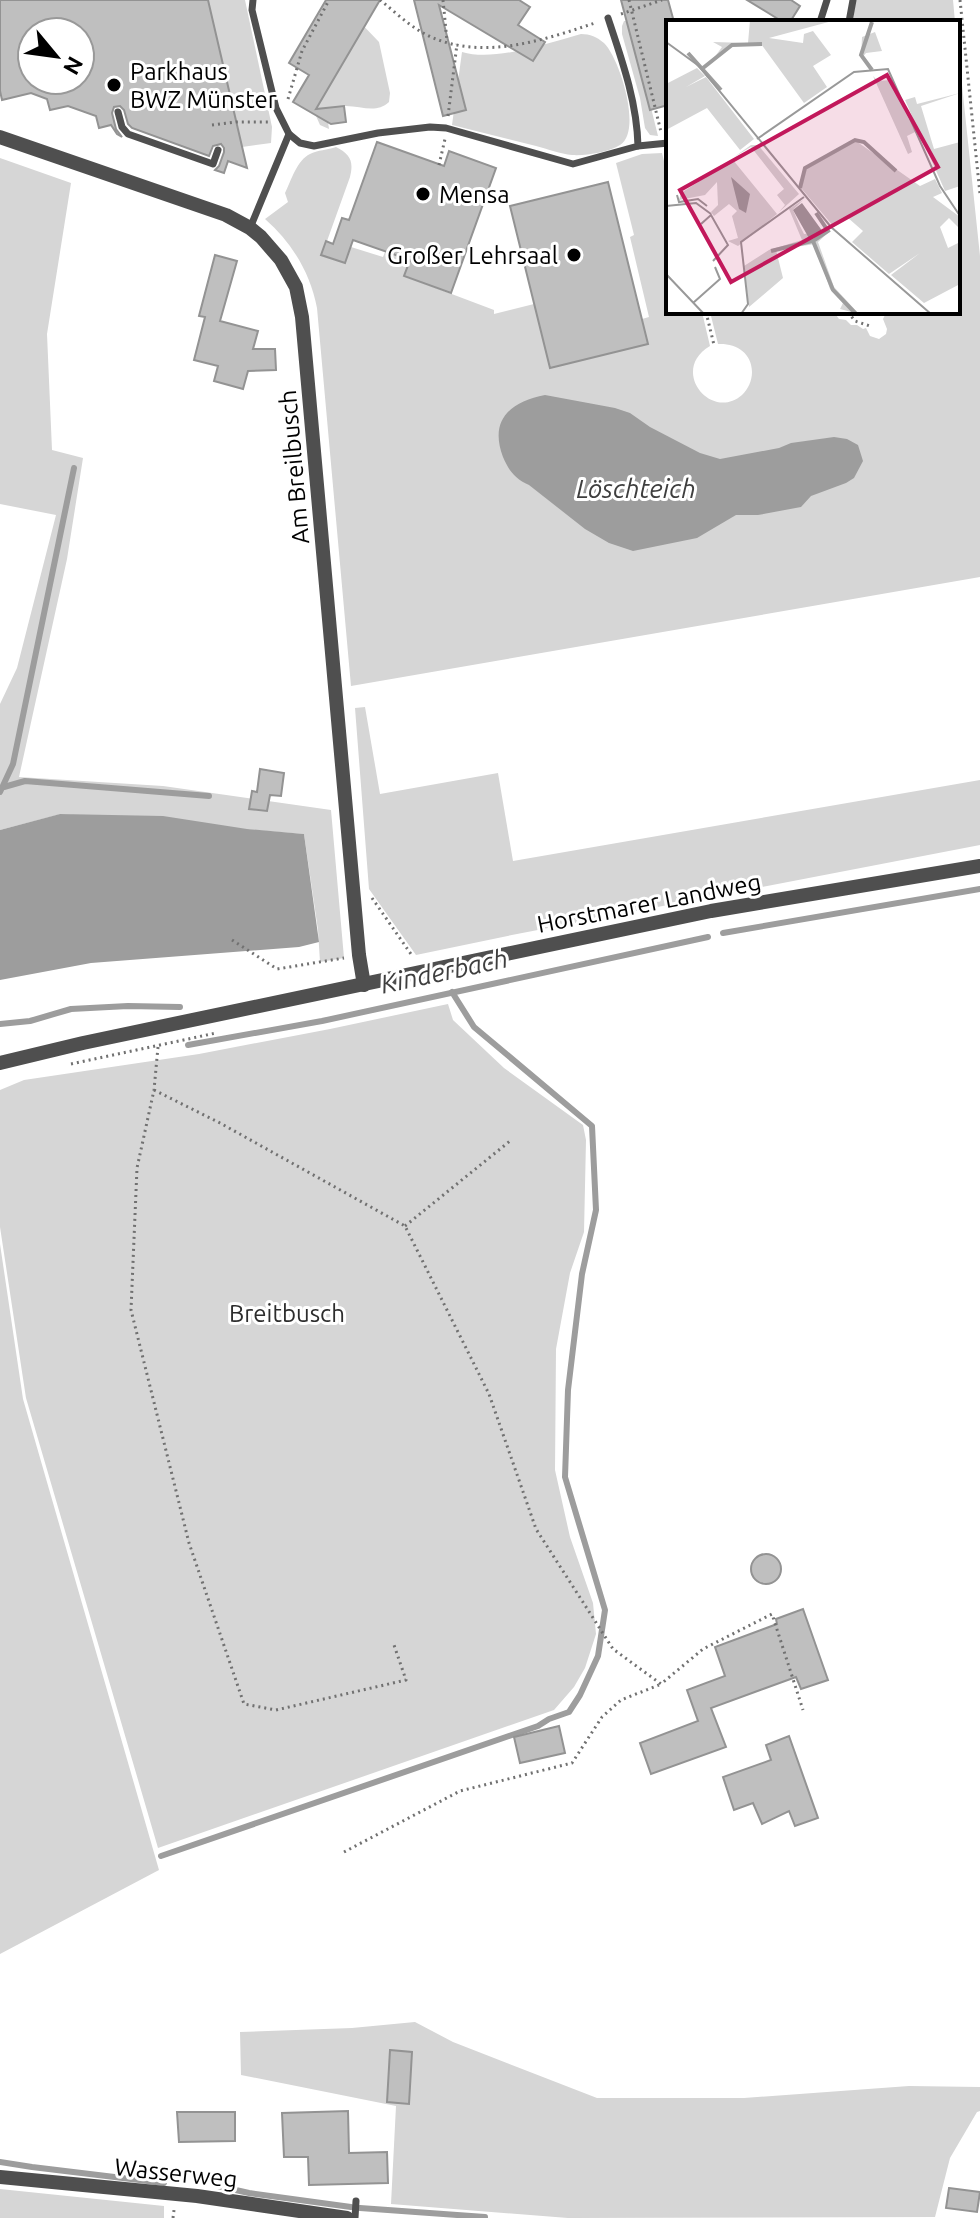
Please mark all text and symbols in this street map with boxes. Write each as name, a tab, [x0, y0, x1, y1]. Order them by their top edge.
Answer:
north arrow	[16, 16, 96, 96]
inset map	[666, 20, 960, 314]
text: N	[59, 53, 89, 79]
place label: Parkhaus BWZ Münster	[130, 58, 277, 113]
marker: Parkhaus BWZ Münster	[105, 76, 123, 94]
place label: Mensa	[439, 181, 510, 208]
marker: Mensa	[414, 185, 432, 203]
place label: Großer Lehrsaal	[387, 242, 558, 269]
marker: Großer Lehrsaal	[565, 246, 583, 264]
street label: Am Breilbusch	[274, 389, 314, 545]
water label: Löschteich	[576, 474, 696, 503]
street label: Horstmarer Landweg	[535, 868, 763, 938]
water label: Kinderbach	[378, 943, 510, 999]
park label: Breitbusch	[229, 1300, 345, 1327]
street label: Wasserweg	[113, 2153, 239, 2193]

